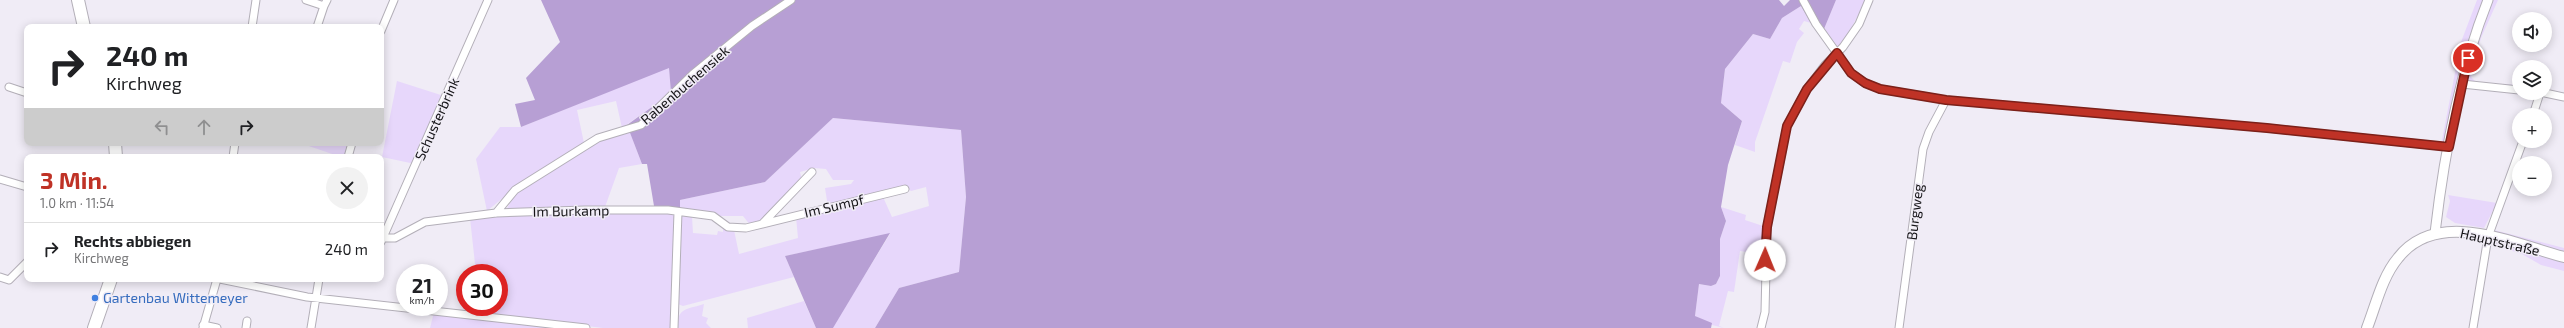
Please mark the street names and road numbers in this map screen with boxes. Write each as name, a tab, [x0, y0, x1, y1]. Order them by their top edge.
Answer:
street label: Rabenbuchensiek	[637, 42, 732, 128]
street label: Schusterbrink	[411, 75, 462, 163]
street label: Burgweg	[1903, 183, 1926, 241]
street label: Im Sumpf	[802, 190, 866, 221]
street label: Im Burkamp	[533, 201, 609, 220]
street label: Hauptstraße	[2459, 224, 2542, 259]

